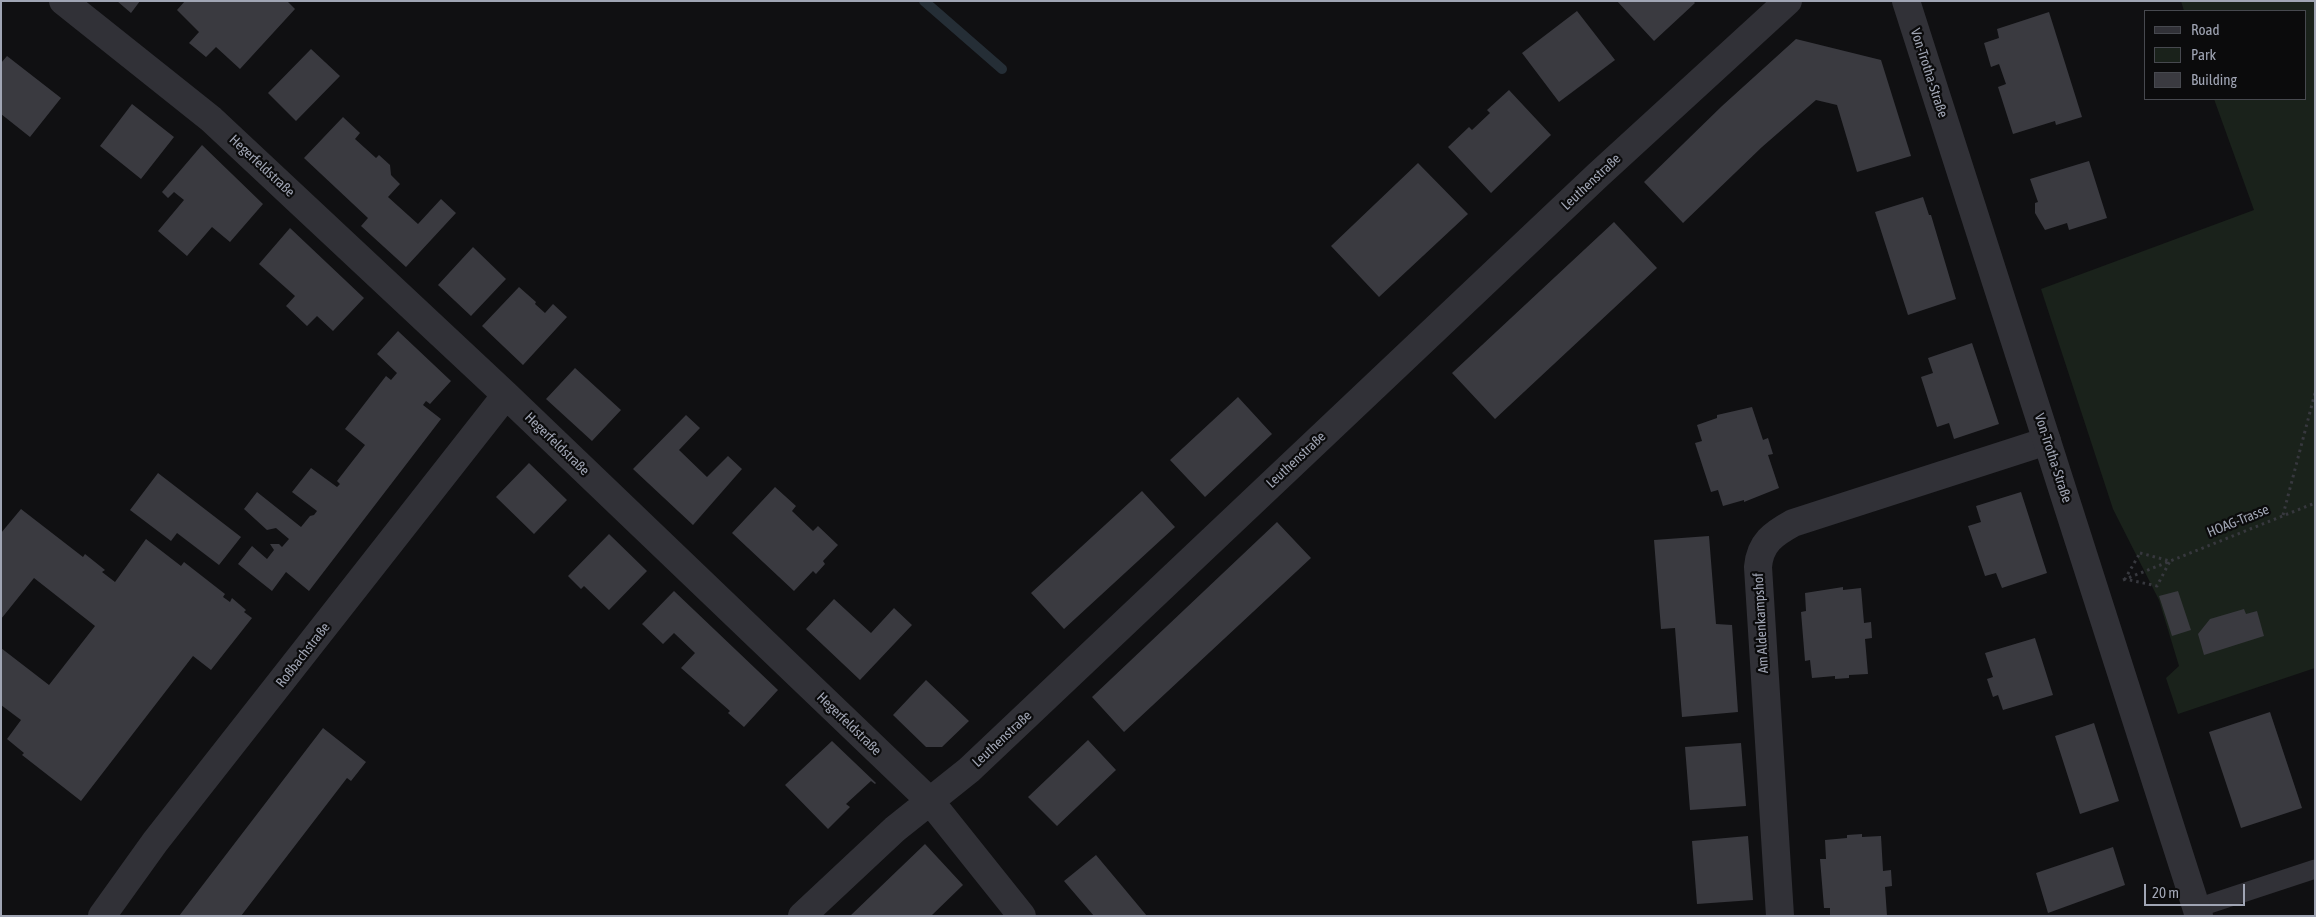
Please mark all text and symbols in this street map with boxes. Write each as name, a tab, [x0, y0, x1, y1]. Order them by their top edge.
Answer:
legend	[2144, 10, 2306, 100]
text: Road	[2191, 21, 2220, 38]
street label: Von-Trotha-Straße	[1907, 26, 1951, 120]
text: Park	[2191, 46, 2216, 63]
text: Building	[2191, 71, 2237, 88]
street label: Hegerfeldstraße	[226, 131, 298, 201]
street label: Leuthenstraße	[1558, 150, 1624, 214]
street label: Hegerfeldstraße	[521, 409, 593, 479]
street label: Von-Trotha-Straße	[2031, 411, 2075, 505]
street label: Leuthenstraße	[1263, 428, 1329, 492]
street label: HOAG-Trasse	[2205, 501, 2271, 541]
street label: Am Aldenkampshof	[1750, 572, 1772, 674]
street label: Roßbachstraße	[273, 619, 333, 691]
street label: Hegerfeldstraße	[813, 689, 885, 759]
street label: Leuthenstraße	[969, 707, 1035, 771]
scale bar	[2146, 874, 2247, 906]
text: 20 m	[2152, 884, 2179, 901]

